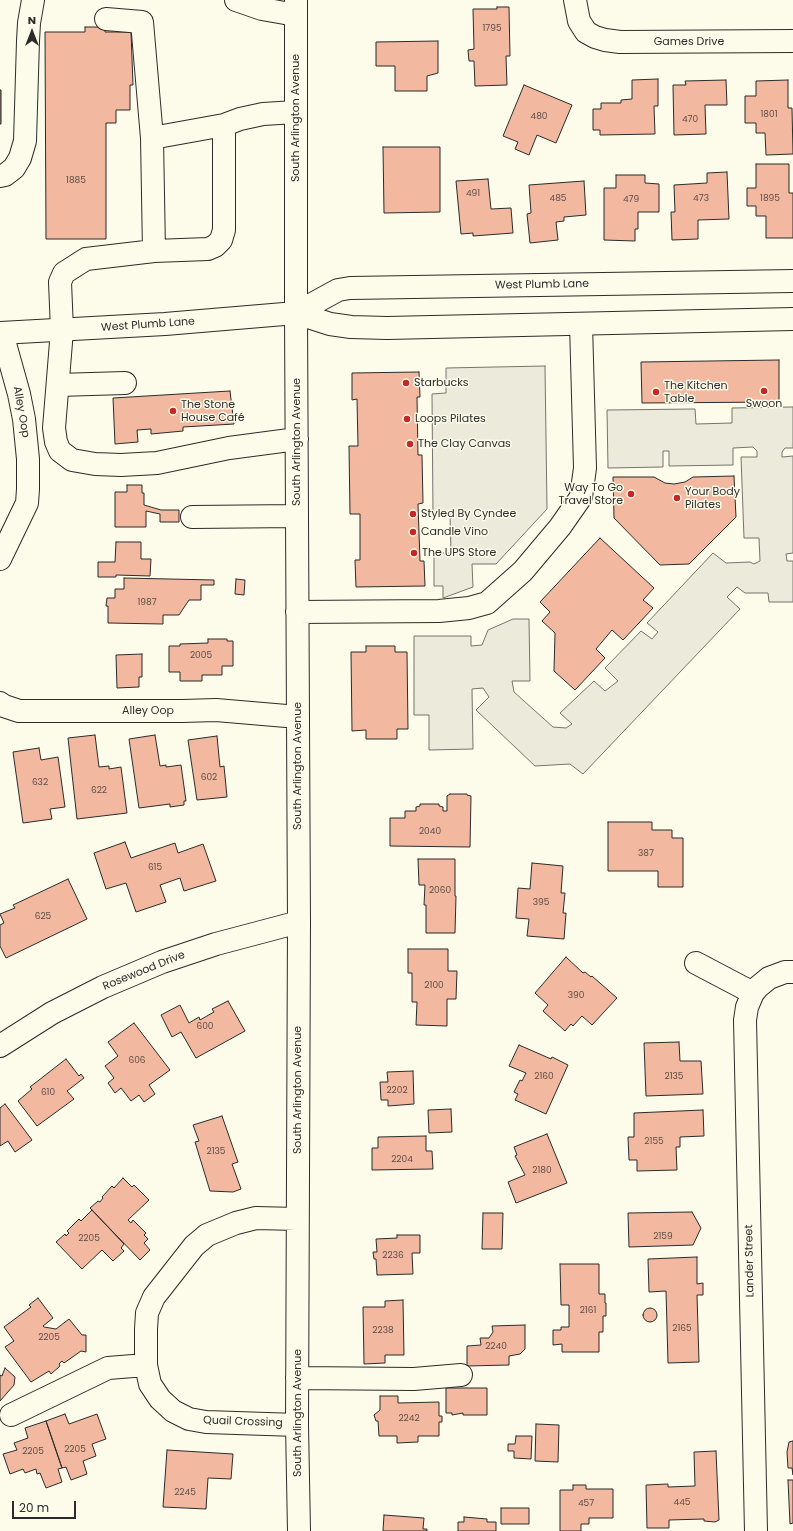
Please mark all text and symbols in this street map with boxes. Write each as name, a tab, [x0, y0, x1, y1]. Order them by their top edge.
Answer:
north arrow	[12, 12, 52, 52]
text: N	[28, 12, 36, 28]
house number: 1795	[482, 24, 502, 34]
street label: Games Drive	[654, 35, 724, 49]
street label: South Arlington Avenue	[289, 54, 303, 182]
house number: 1801	[760, 110, 778, 120]
house number: 480	[531, 112, 547, 122]
house number: 470	[682, 115, 698, 125]
house number: 1885	[66, 176, 86, 186]
house number: 491	[466, 189, 480, 199]
house number: 485	[550, 194, 566, 204]
house number: 473	[693, 194, 709, 204]
house number: 1895	[760, 194, 780, 204]
house number: 479	[623, 195, 639, 205]
street label: West Plumb Lane	[495, 278, 589, 292]
street label: West Plumb Lane	[101, 315, 195, 335]
place label: Starbucks	[414, 376, 469, 390]
street label: South Arlington Avenue	[290, 378, 304, 506]
marker: Starbucks	[401, 378, 411, 388]
place label: The Kitchen Table	[664, 379, 728, 405]
street label: Alley Oop	[10, 385, 32, 439]
marker: Swoon	[759, 386, 769, 396]
marker: The Kitchen Table	[651, 387, 661, 397]
place label: Swoon	[746, 397, 782, 411]
place label: The Stone House Café	[181, 398, 245, 424]
marker: The Stone House Café	[168, 406, 178, 416]
place label: Loops Pilates	[415, 412, 486, 426]
marker: Loops Pilates	[402, 414, 412, 424]
place label: The Clay Canvas	[418, 437, 511, 451]
marker: The Clay Canvas	[405, 439, 415, 449]
place label: Way To Go Travel Store	[558, 481, 623, 507]
place label: Your Body Pilates	[685, 485, 740, 511]
marker: Way To Go Travel Store	[626, 489, 636, 499]
marker: Your Body Pilates	[672, 493, 682, 503]
place label: Styled By Cyndee	[421, 507, 516, 521]
marker: Styled By Cyndee	[408, 509, 418, 519]
place label: Candle Vino	[421, 525, 488, 539]
marker: Candle Vino	[408, 527, 418, 537]
place label: The UPS Store	[422, 546, 496, 560]
marker: The UPS Store	[409, 548, 419, 558]
house number: 1987	[137, 598, 157, 608]
house number: 2005	[190, 651, 212, 661]
street label: South Arlington Avenue	[291, 702, 305, 830]
street label: Alley Oop	[122, 704, 174, 718]
house number: 602	[201, 773, 217, 783]
house number: 632	[32, 778, 48, 788]
house number: 622	[91, 786, 107, 796]
house number: 2040	[419, 827, 441, 837]
house number: 387	[638, 849, 654, 859]
house number: 615	[148, 863, 162, 873]
house number: 2060	[429, 886, 451, 896]
house number: 395	[533, 898, 549, 908]
house number: 625	[35, 912, 51, 922]
street label: Rosewood Drive	[101, 949, 187, 993]
house number: 2100	[424, 981, 444, 991]
house number: 390	[568, 991, 584, 1001]
house number: 600	[196, 1022, 214, 1032]
street label: South Arlington Avenue	[291, 1026, 305, 1154]
house number: 606	[128, 1056, 146, 1066]
house number: 2160	[534, 1072, 554, 1082]
house number: 2135	[664, 1072, 684, 1082]
house number: 2202	[386, 1086, 408, 1096]
house number: 610	[41, 1088, 55, 1098]
house number: 2155	[644, 1137, 664, 1147]
house number: 2135	[206, 1147, 226, 1157]
house number: 2204	[391, 1155, 413, 1165]
house number: 2180	[532, 1166, 552, 1176]
street label: Lander Street	[743, 1225, 757, 1297]
house number: 2159	[653, 1232, 673, 1242]
house number: 2205	[78, 1234, 100, 1244]
house number: 2236	[382, 1251, 404, 1261]
house number: 2161	[580, 1306, 596, 1316]
house number: 2165	[672, 1324, 692, 1334]
house number: 2238	[372, 1326, 394, 1336]
house number: 2205	[38, 1333, 60, 1343]
house number: 2240	[485, 1342, 507, 1352]
street label: South Arlington Avenue	[291, 1349, 305, 1477]
street label: Quail Crossing	[203, 1414, 283, 1430]
house number: 2242	[398, 1414, 420, 1424]
house number: 2205	[64, 1445, 86, 1455]
house number: 2205	[22, 1447, 44, 1457]
house number: 2245	[174, 1488, 196, 1498]
scale bar	[14, 1493, 78, 1519]
house number: 445	[674, 1498, 690, 1508]
text: 20 m	[19, 1499, 49, 1516]
house number: 457	[578, 1499, 594, 1509]

